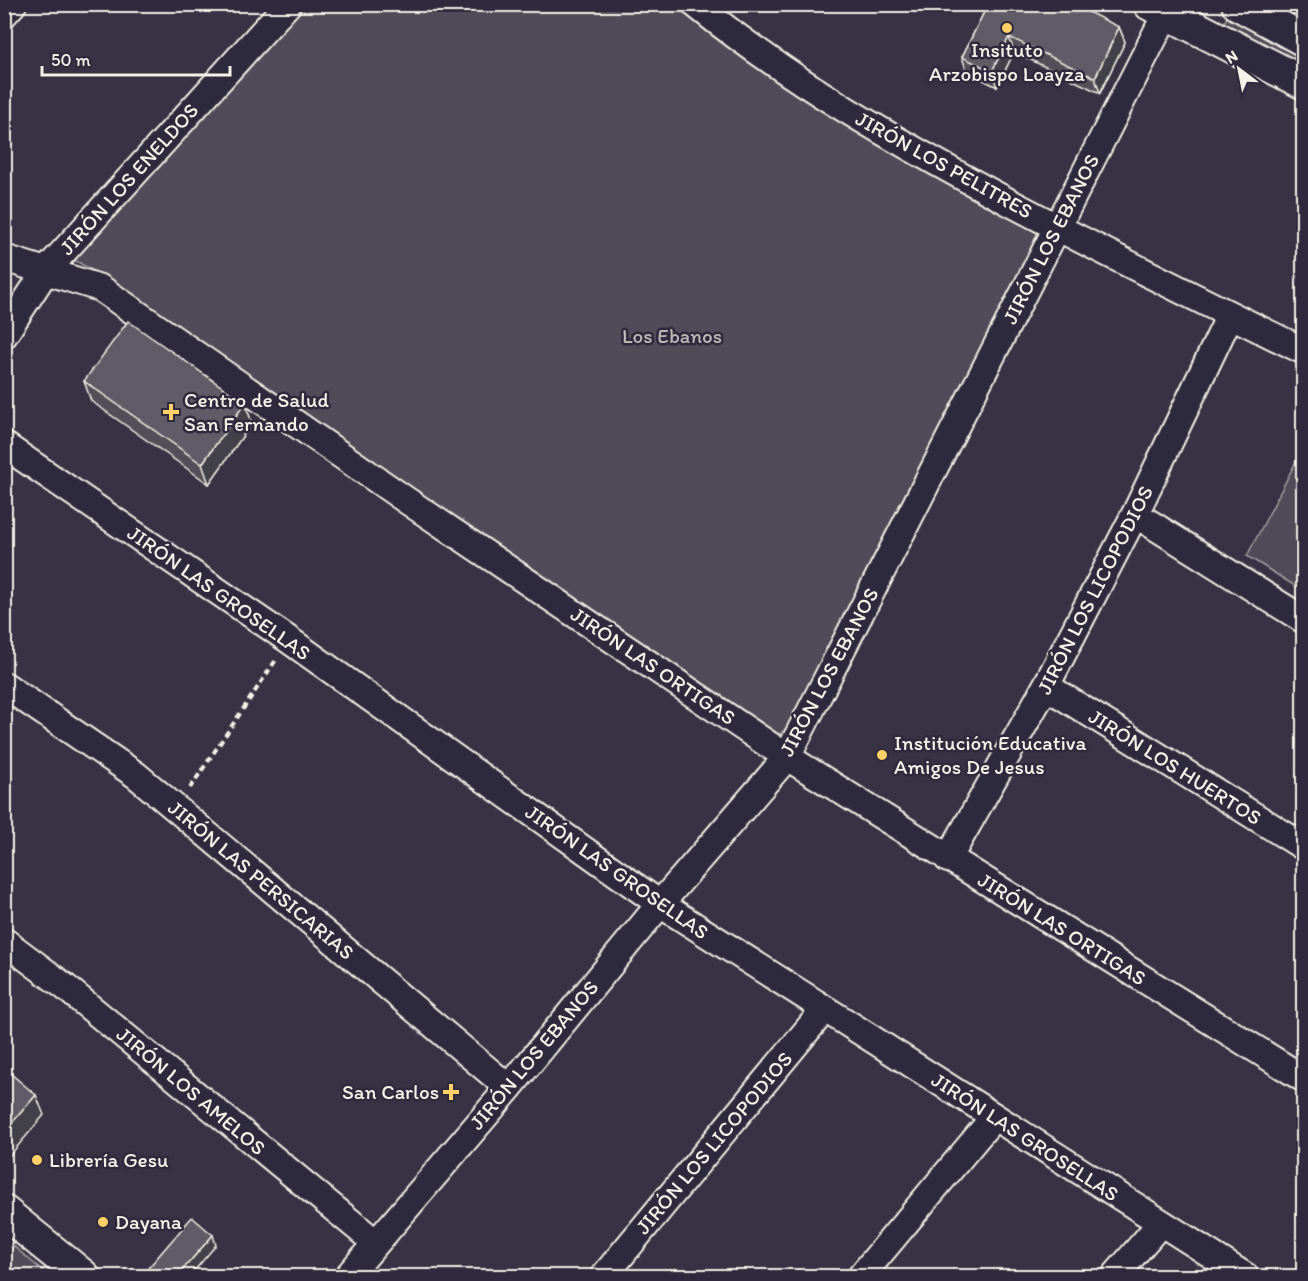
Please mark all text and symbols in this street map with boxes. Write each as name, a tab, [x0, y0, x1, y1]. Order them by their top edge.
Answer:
marker: Insituto Arzobispo Loayza	[1000, 21, 1014, 35]
place label: Insituto Arzobispo Loayza	[929, 37, 1085, 86]
scale bar	[42, 39, 230, 77]
north arrow	[1209, 39, 1269, 99]
text: N	[1222, 46, 1241, 68]
text: 50 m	[51, 49, 91, 71]
street label: JIRÓN LOS ENELDOS	[54, 98, 203, 260]
street label: JIRÓN LOS PELITRES	[852, 106, 1037, 224]
street label: JIRÓN LOS EBANOS	[997, 150, 1104, 328]
park label: Los Ebanos	[622, 323, 722, 348]
place label: Centro de Salud San Fernando	[184, 387, 330, 436]
marker: Centro de Salud San Fernando	[162, 403, 180, 421]
street label: JIRÓN LOS LICOPODIOS	[1031, 481, 1158, 698]
street label: JIRÓN LAS GROSELLAS	[123, 520, 316, 665]
street label: JIRÓN LOS EBANOS	[774, 583, 884, 760]
street label: JIRÓN LAS ORTIGAS	[566, 601, 740, 730]
street label: JIRÓN LOS HUERTOS	[1084, 703, 1266, 830]
place label: Institución Educativa Amigos De Jesus	[894, 730, 1086, 779]
marker: Institución Educativa Amigos De Jesus	[875, 748, 889, 762]
street label: JIRÓN LAS PERSICARIAS	[163, 795, 359, 965]
street label: JIRÓN LAS GROSELLAS	[521, 799, 714, 944]
street label: JIRÓN LAS ORTIGAS	[974, 867, 1151, 990]
street label: JIRÓN LOS EBANOS	[464, 975, 603, 1135]
street label: JIRÓN LOS AMELOS	[112, 1021, 271, 1160]
street label: JIRÓN LOS LICOPODIOS	[630, 1046, 797, 1239]
street label: JIRÓN LAS GROSELLAS	[927, 1067, 1124, 1206]
place label: San Carlos	[342, 1079, 439, 1104]
marker: San Carlos	[444, 1085, 458, 1099]
place label: Librería Gesu	[49, 1147, 168, 1172]
marker: Librería Gesu	[30, 1153, 44, 1167]
place label: Dayana	[115, 1209, 182, 1234]
marker: Dayana	[96, 1215, 110, 1229]

